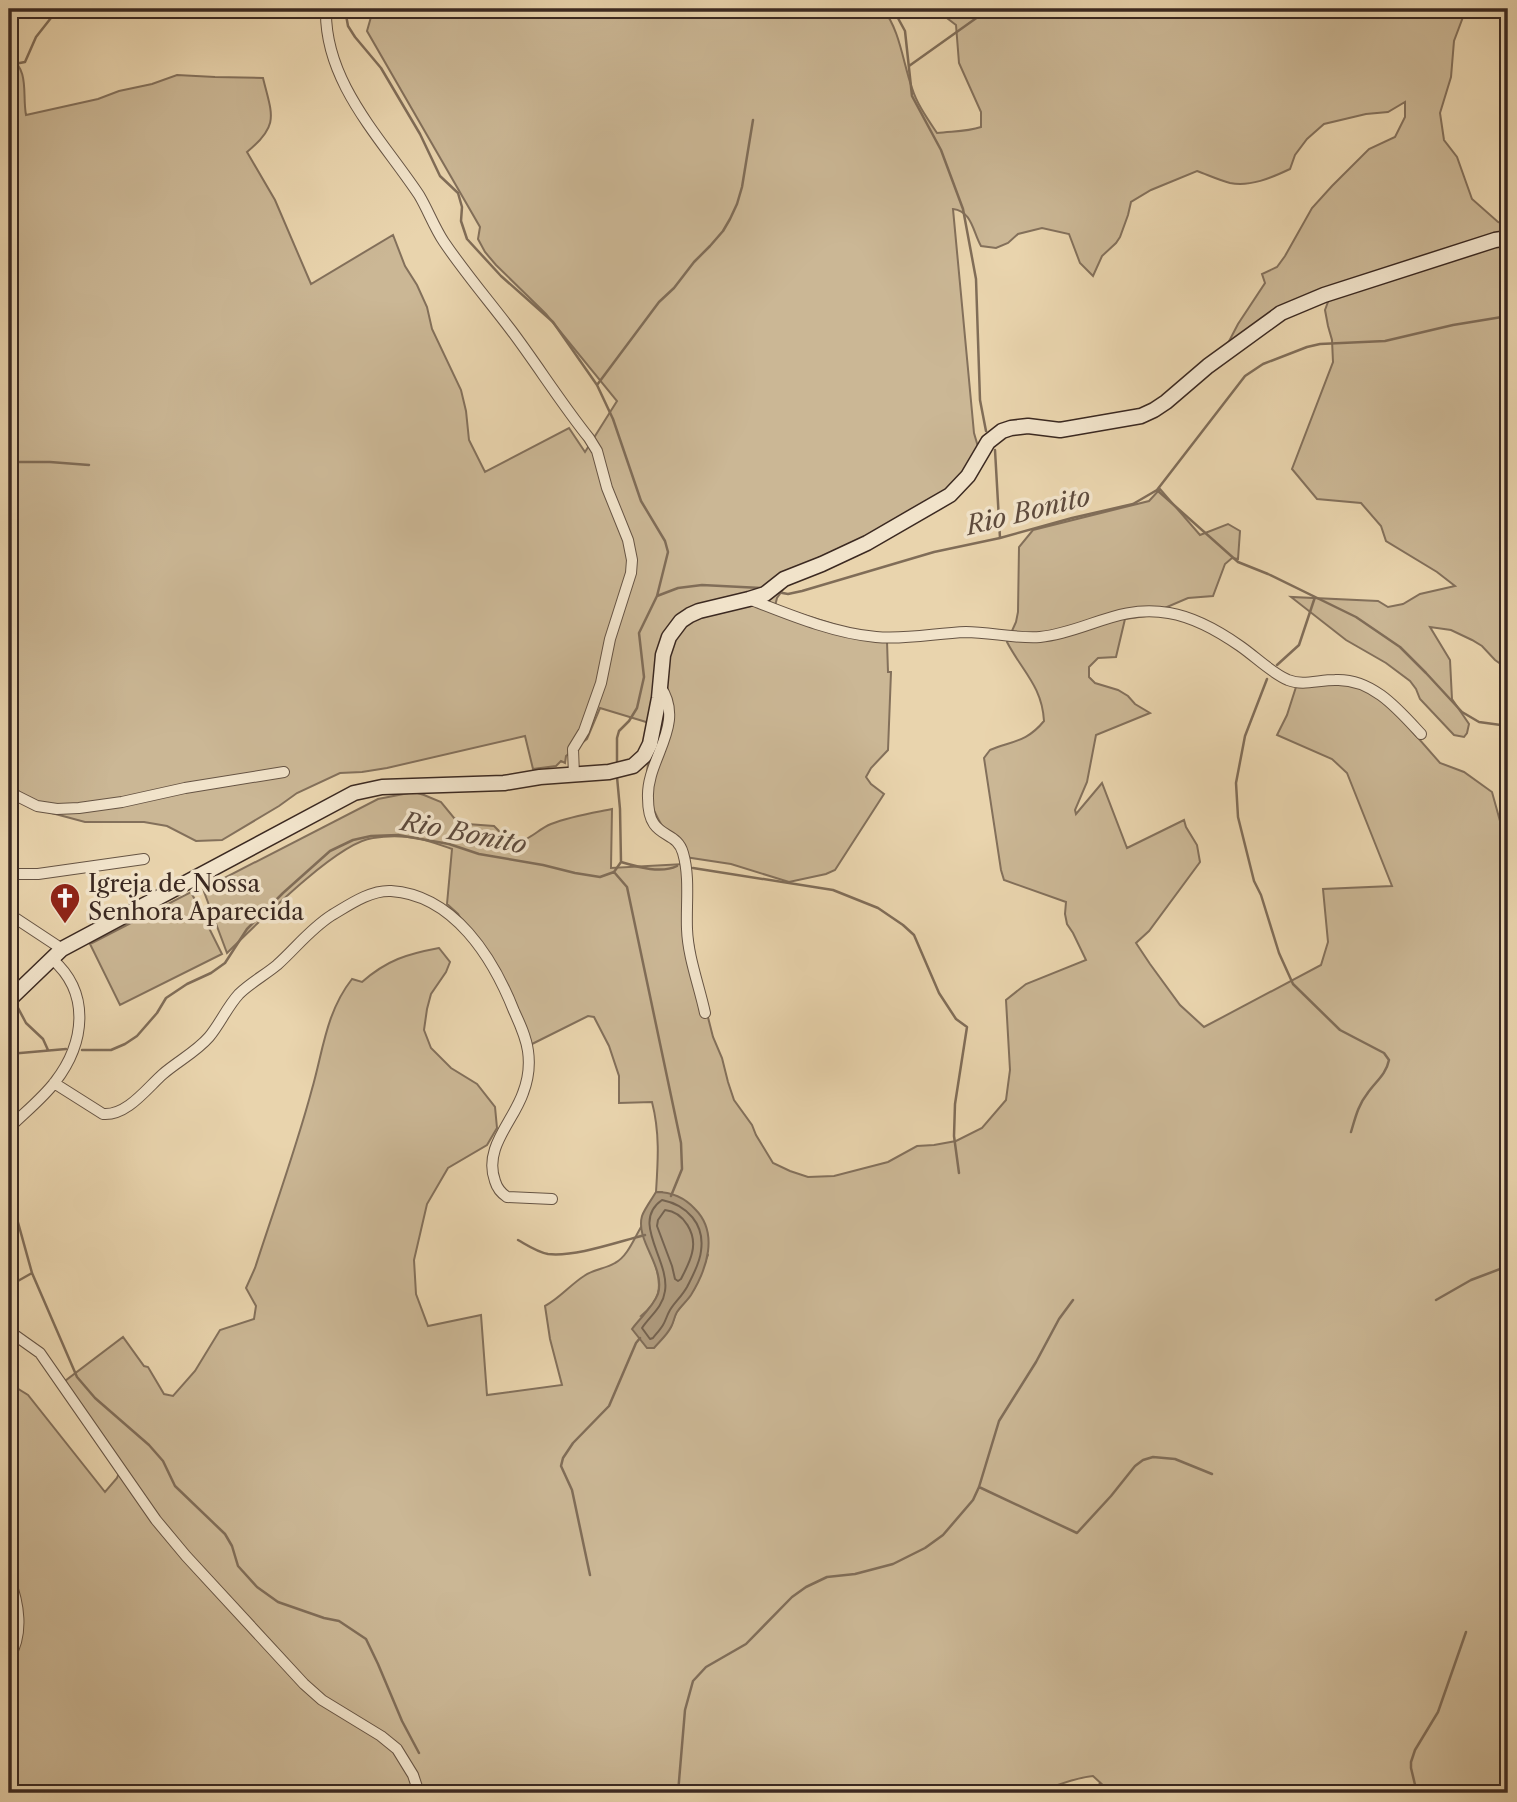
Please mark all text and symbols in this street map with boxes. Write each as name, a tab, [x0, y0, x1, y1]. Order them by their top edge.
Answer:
water label: Rio Bonito	[961, 480, 1094, 542]
water label: Rio Bonito	[397, 805, 529, 861]
place label: Igreja de Nossa Senhora Aparecida	[88, 869, 304, 926]
church icon: Igreja de Nossa Senhora Aparecida	[48, 881, 82, 925]

